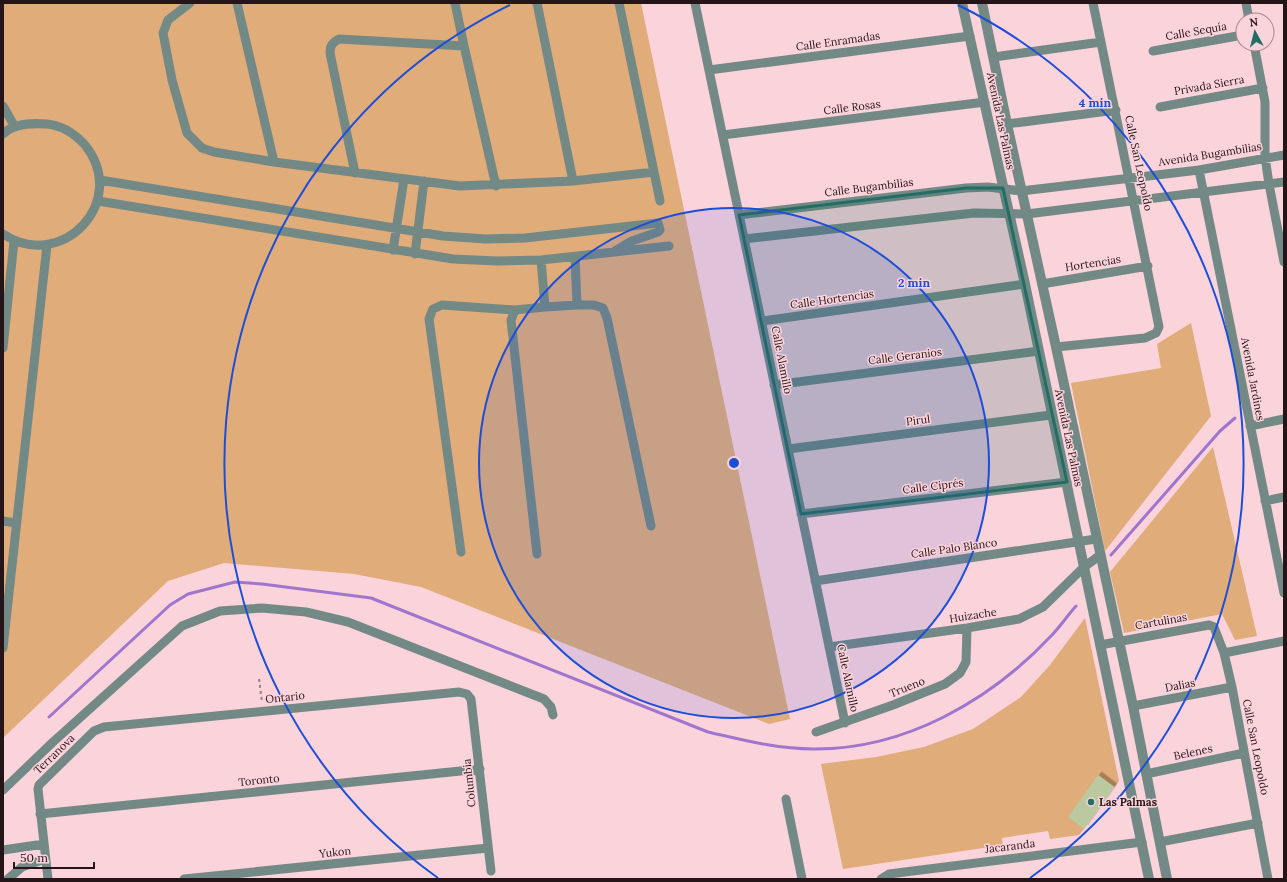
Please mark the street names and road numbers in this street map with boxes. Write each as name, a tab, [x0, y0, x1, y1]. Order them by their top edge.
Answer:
street label: Calle Sequía	[1164, 19, 1228, 43]
street label: Calle Enramadas	[795, 28, 881, 54]
street label: Avenida Las Palmas	[984, 70, 1018, 171]
street label: Privada Sierra	[1173, 72, 1246, 98]
street label: Calle Rosas	[823, 97, 881, 117]
street label: Calle San Leopoldo	[1122, 114, 1156, 212]
street label: Avenida Bugambilias	[1156, 139, 1263, 169]
street label: Calle Bugambilias	[824, 175, 914, 199]
street label: Hortencias	[1064, 252, 1122, 274]
street label: Calle Hortencias	[789, 286, 875, 312]
street label: Calle Alamillo	[769, 325, 795, 395]
street label: Avenida Jardines	[1238, 335, 1268, 422]
street label: Calle Geranios	[867, 345, 943, 367]
street label: Avenida Las Palmas	[1052, 387, 1086, 488]
street label: Pirul	[905, 412, 931, 428]
street label: Calle Ciprés	[902, 475, 964, 497]
street label: Calle Palo Blanco	[910, 535, 998, 561]
street label: Huizache	[948, 604, 998, 626]
street label: Cartulinas	[1134, 610, 1188, 632]
street label: Calle Alamillo	[834, 643, 862, 713]
street label: Trueno	[887, 674, 927, 700]
street label: Dalias	[1164, 675, 1196, 695]
street label: Ontario	[265, 688, 305, 706]
street label: Calle San Leopoldo	[1240, 698, 1272, 796]
street label: Terranova	[31, 731, 78, 777]
street label: Belenes	[1172, 741, 1214, 763]
street label: Columbia	[459, 758, 479, 808]
street label: Toronto	[238, 771, 280, 789]
street label: Jacaranda	[983, 836, 1036, 856]
street label: Yukon	[317, 843, 352, 861]

